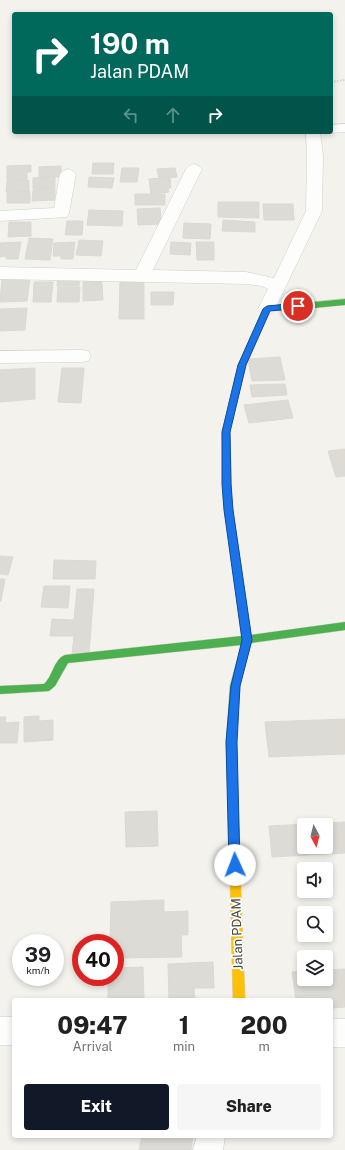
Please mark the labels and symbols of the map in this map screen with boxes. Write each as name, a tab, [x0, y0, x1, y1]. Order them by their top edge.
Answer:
pin	[281, 289, 315, 323]
north arrow	[297, 818, 333, 854]
position arrow	[214, 844, 256, 886]
street label: Jalan PDAM	[228, 898, 246, 970]
speed limit sign: 40	[72, 934, 124, 986]

